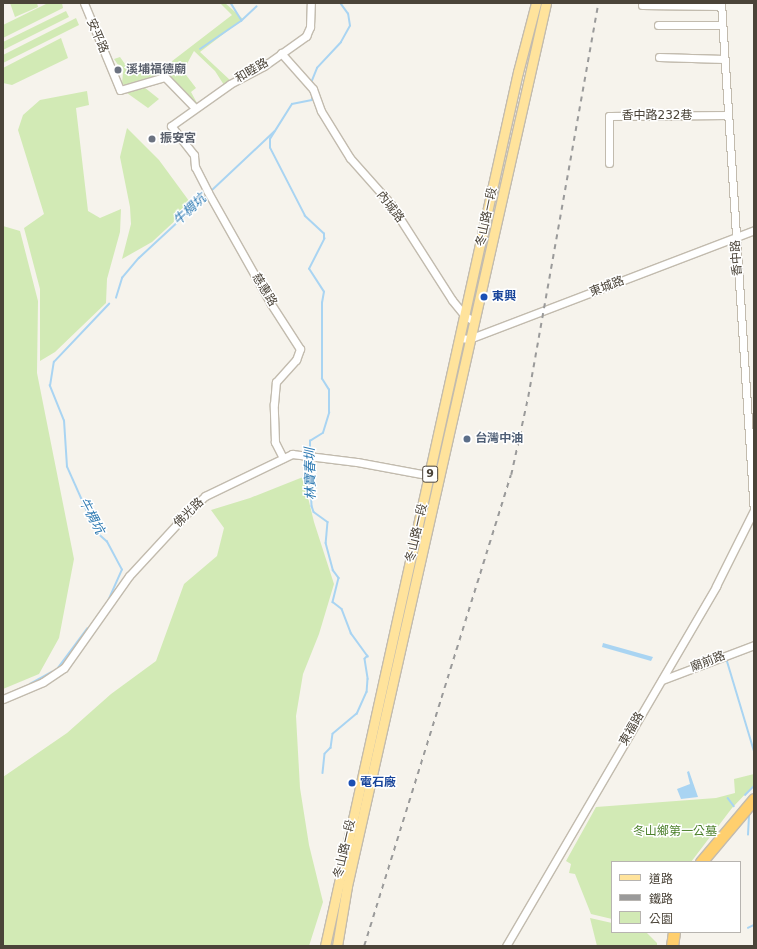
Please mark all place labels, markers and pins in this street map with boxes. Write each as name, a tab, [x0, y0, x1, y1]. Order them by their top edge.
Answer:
place label: 溪埔福德廟	[126, 63, 186, 77]
marker: 溪埔福德廟	[113, 65, 123, 75]
place label: 振安宮	[160, 132, 196, 146]
marker: 振安宮	[147, 134, 157, 144]
place label: 東興	[492, 290, 516, 304]
marker: 東興	[479, 292, 489, 302]
place label: 台灣中油	[475, 432, 523, 446]
marker: 台灣中油	[462, 434, 472, 444]
place label: 電石廠	[360, 776, 396, 790]
marker: 電石廠	[347, 778, 357, 788]

